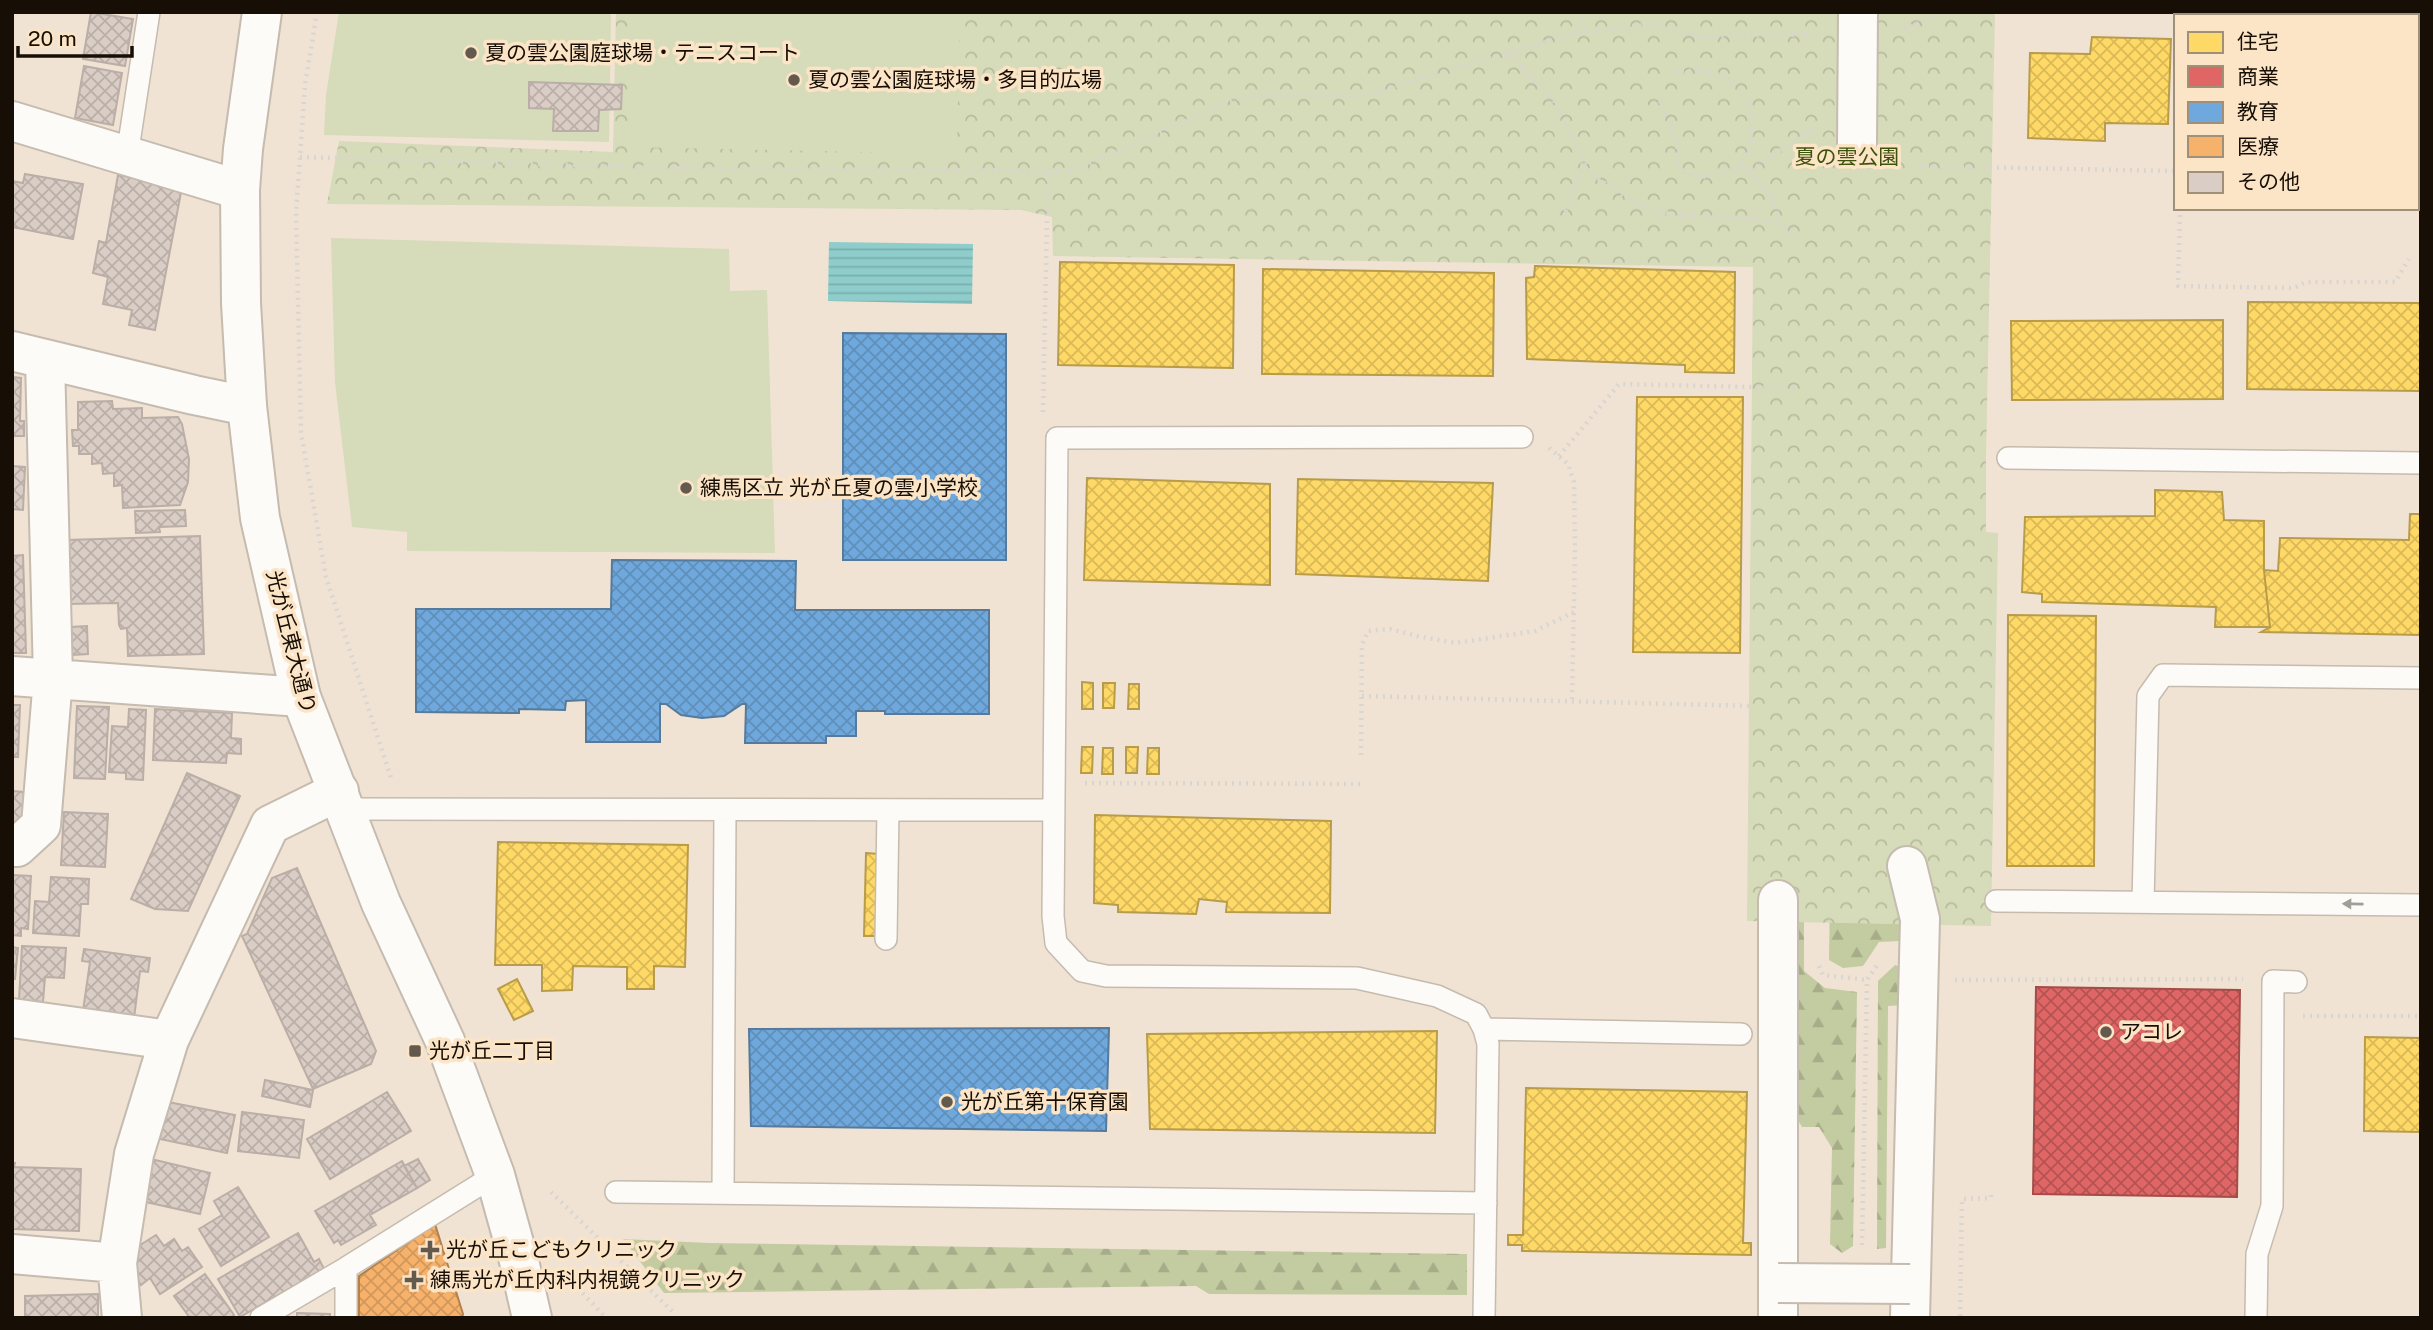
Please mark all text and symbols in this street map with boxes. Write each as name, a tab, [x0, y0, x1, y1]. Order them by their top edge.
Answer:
scale bar	[18, 14, 131, 58]
legend	[2174, 14, 2419, 210]
text: 20 m	[28, 26, 77, 51]
text: 住宅	[2237, 29, 2279, 54]
place label: 夏の雲公園庭球場・テニスコート	[485, 40, 800, 65]
marker: 夏の雲公園庭球場・テニスコート	[463, 45, 479, 61]
text: 商業	[2237, 64, 2279, 89]
place label: 夏の雲公園庭球場・多目的広場	[808, 67, 1102, 92]
marker: 夏の雲公園庭球場・多目的広場	[786, 72, 802, 88]
text: 教育	[2237, 99, 2279, 124]
text: 医療	[2237, 134, 2279, 159]
park label: 夏の雲公園	[1795, 144, 1900, 169]
text: その他	[2237, 169, 2300, 194]
place label: 練馬区立 光が丘夏の雲小学校	[700, 475, 978, 500]
marker: 練馬区立 光が丘夏の雲小学校	[678, 480, 694, 496]
street label: 光が丘東大通り	[262, 568, 321, 716]
one-way arrow	[2341, 899, 2363, 910]
place label: アコレ	[2120, 1019, 2183, 1044]
marker: アコレ	[2098, 1024, 2114, 1040]
place label: 光が丘二丁目	[429, 1038, 555, 1063]
marker: 光が丘二丁目	[407, 1043, 423, 1059]
place label: 光が丘第十保育園	[961, 1089, 1129, 1114]
marker: 光が丘第十保育園	[939, 1094, 955, 1110]
place label: 光が丘こどもクリニック	[446, 1237, 677, 1262]
marker: 光が丘こどもクリニック	[420, 1240, 440, 1260]
place label: 練馬光が丘内科内視鏡クリニック	[430, 1267, 745, 1292]
marker: 練馬光が丘内科内視鏡クリニック	[404, 1270, 424, 1290]

